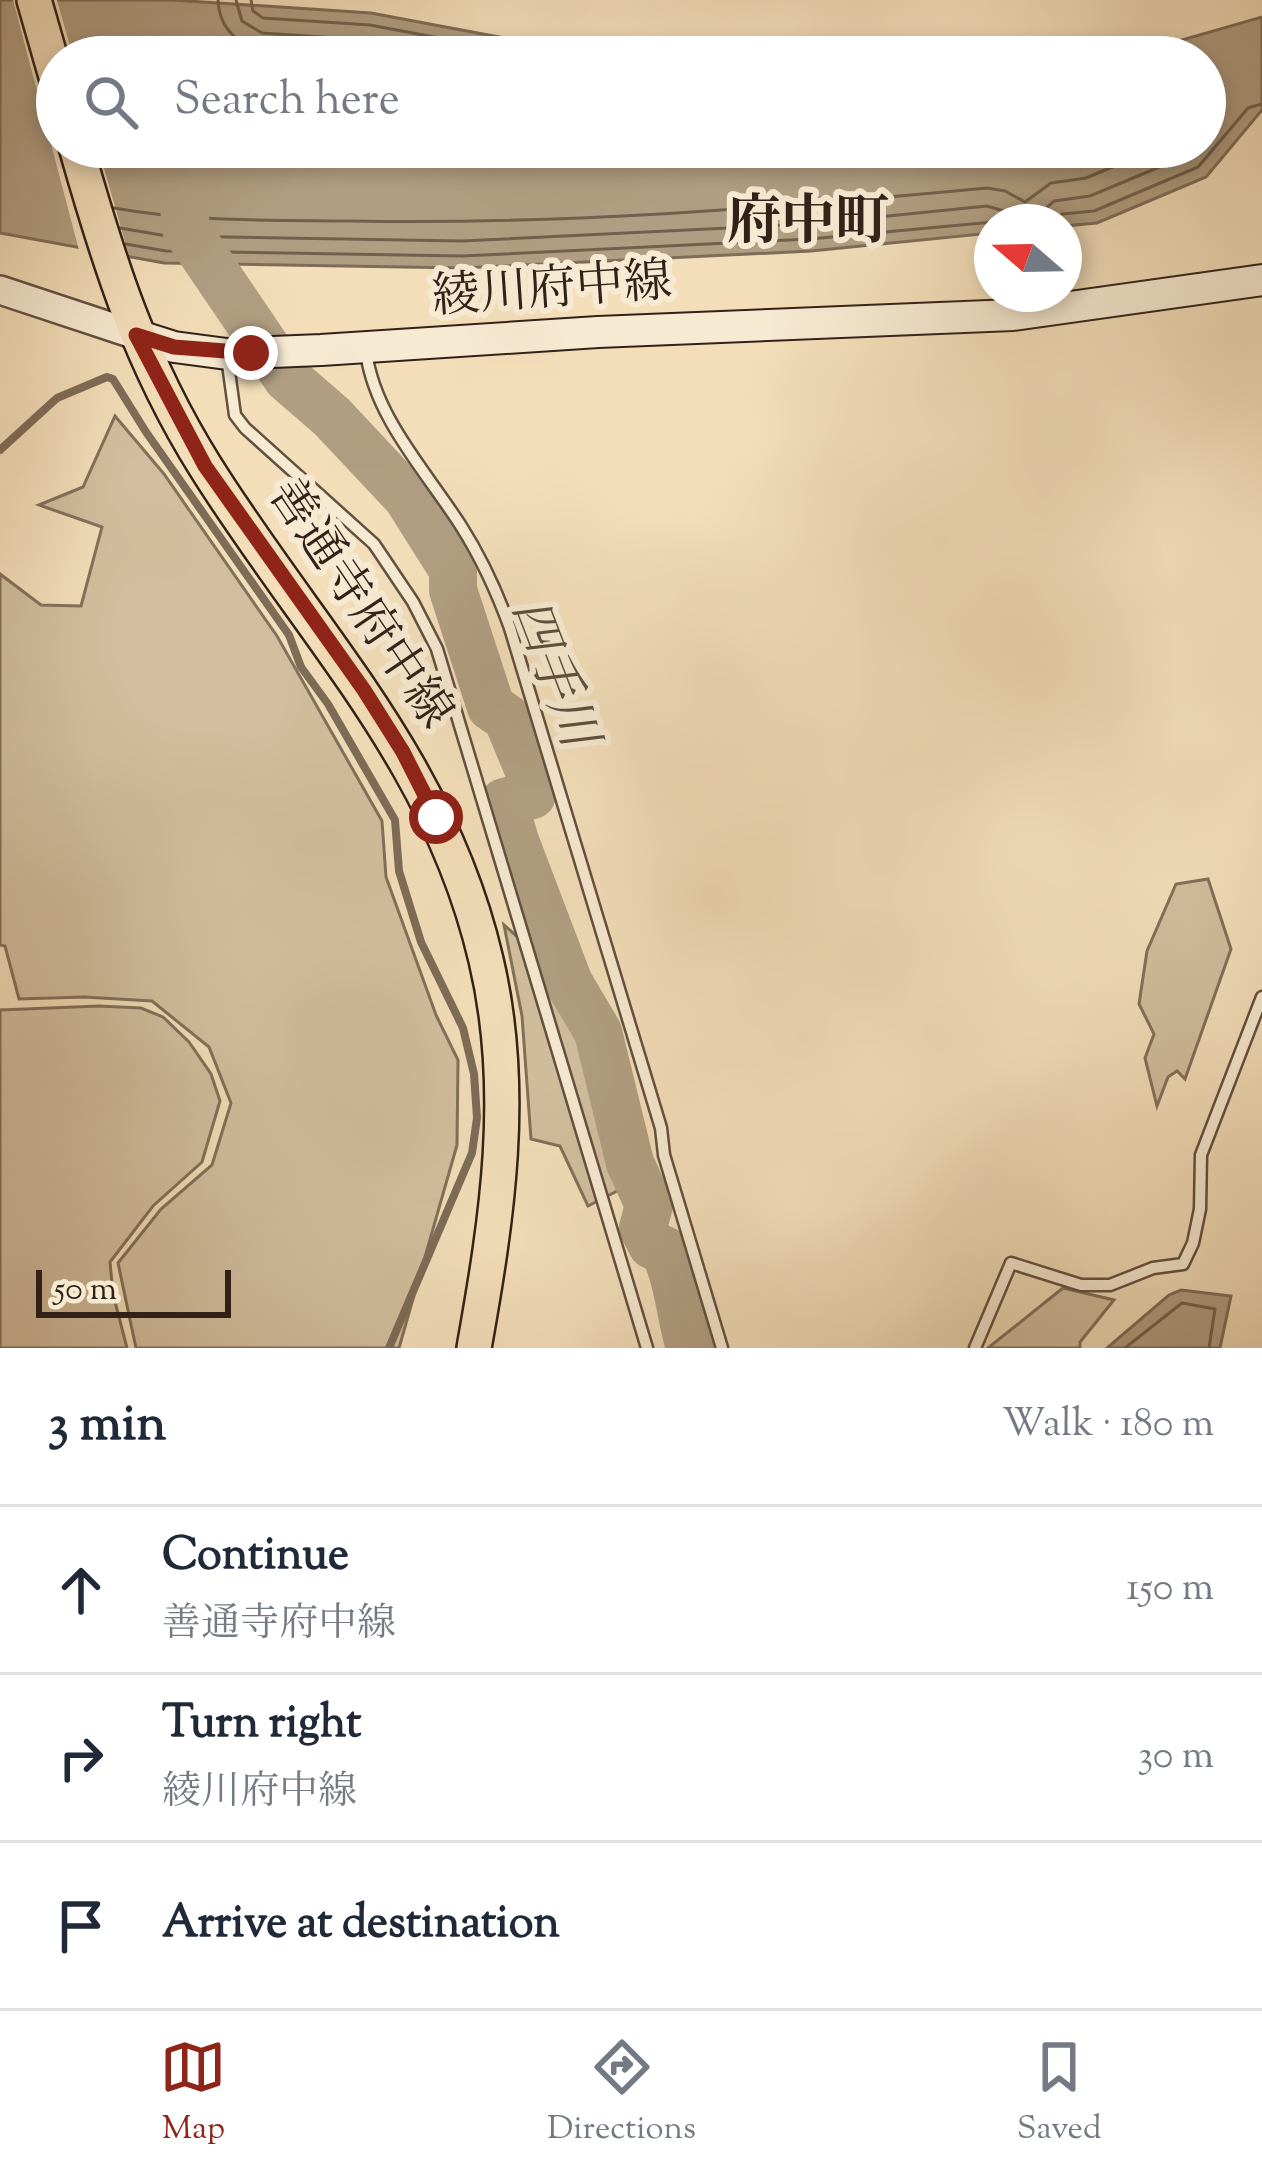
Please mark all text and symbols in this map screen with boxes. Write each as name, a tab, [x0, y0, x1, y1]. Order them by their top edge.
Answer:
search box	[36, 36, 1226, 168]
icon: search	[78, 69, 144, 135]
text: Search here	[174, 70, 400, 135]
district label: 府中町	[727, 186, 889, 264]
north arrow	[974, 204, 1082, 312]
street label: 綾川府中線	[430, 249, 674, 335]
route end	[224, 326, 278, 380]
street label: 善通寺府中線	[249, 466, 467, 744]
water label: 四手川	[490, 589, 614, 763]
route start	[409, 790, 463, 844]
scale bar	[36, 1264, 231, 1317]
text: 50 m	[54, 1267, 117, 1315]
text: 3 min	[48, 1390, 166, 1463]
text: Walk · 180 m	[1002, 1398, 1214, 1454]
text: Continue	[162, 1525, 349, 1590]
icon: ahead	[48, 1557, 114, 1623]
text: 150 m	[1126, 1562, 1214, 1618]
text: 善通寺府中線	[162, 1598, 396, 1654]
text: Turn right	[162, 1693, 361, 1758]
icon: right	[48, 1725, 114, 1791]
text: 30 m	[1137, 1730, 1214, 1786]
text: 綾川府中線	[162, 1766, 357, 1822]
icon: arrive	[48, 1893, 114, 1959]
text: Arrive at destination	[162, 1893, 560, 1958]
tab: Map	[160, 2034, 226, 2154]
tab: Directions	[547, 2034, 696, 2154]
tab: Saved	[1017, 2034, 1102, 2154]

